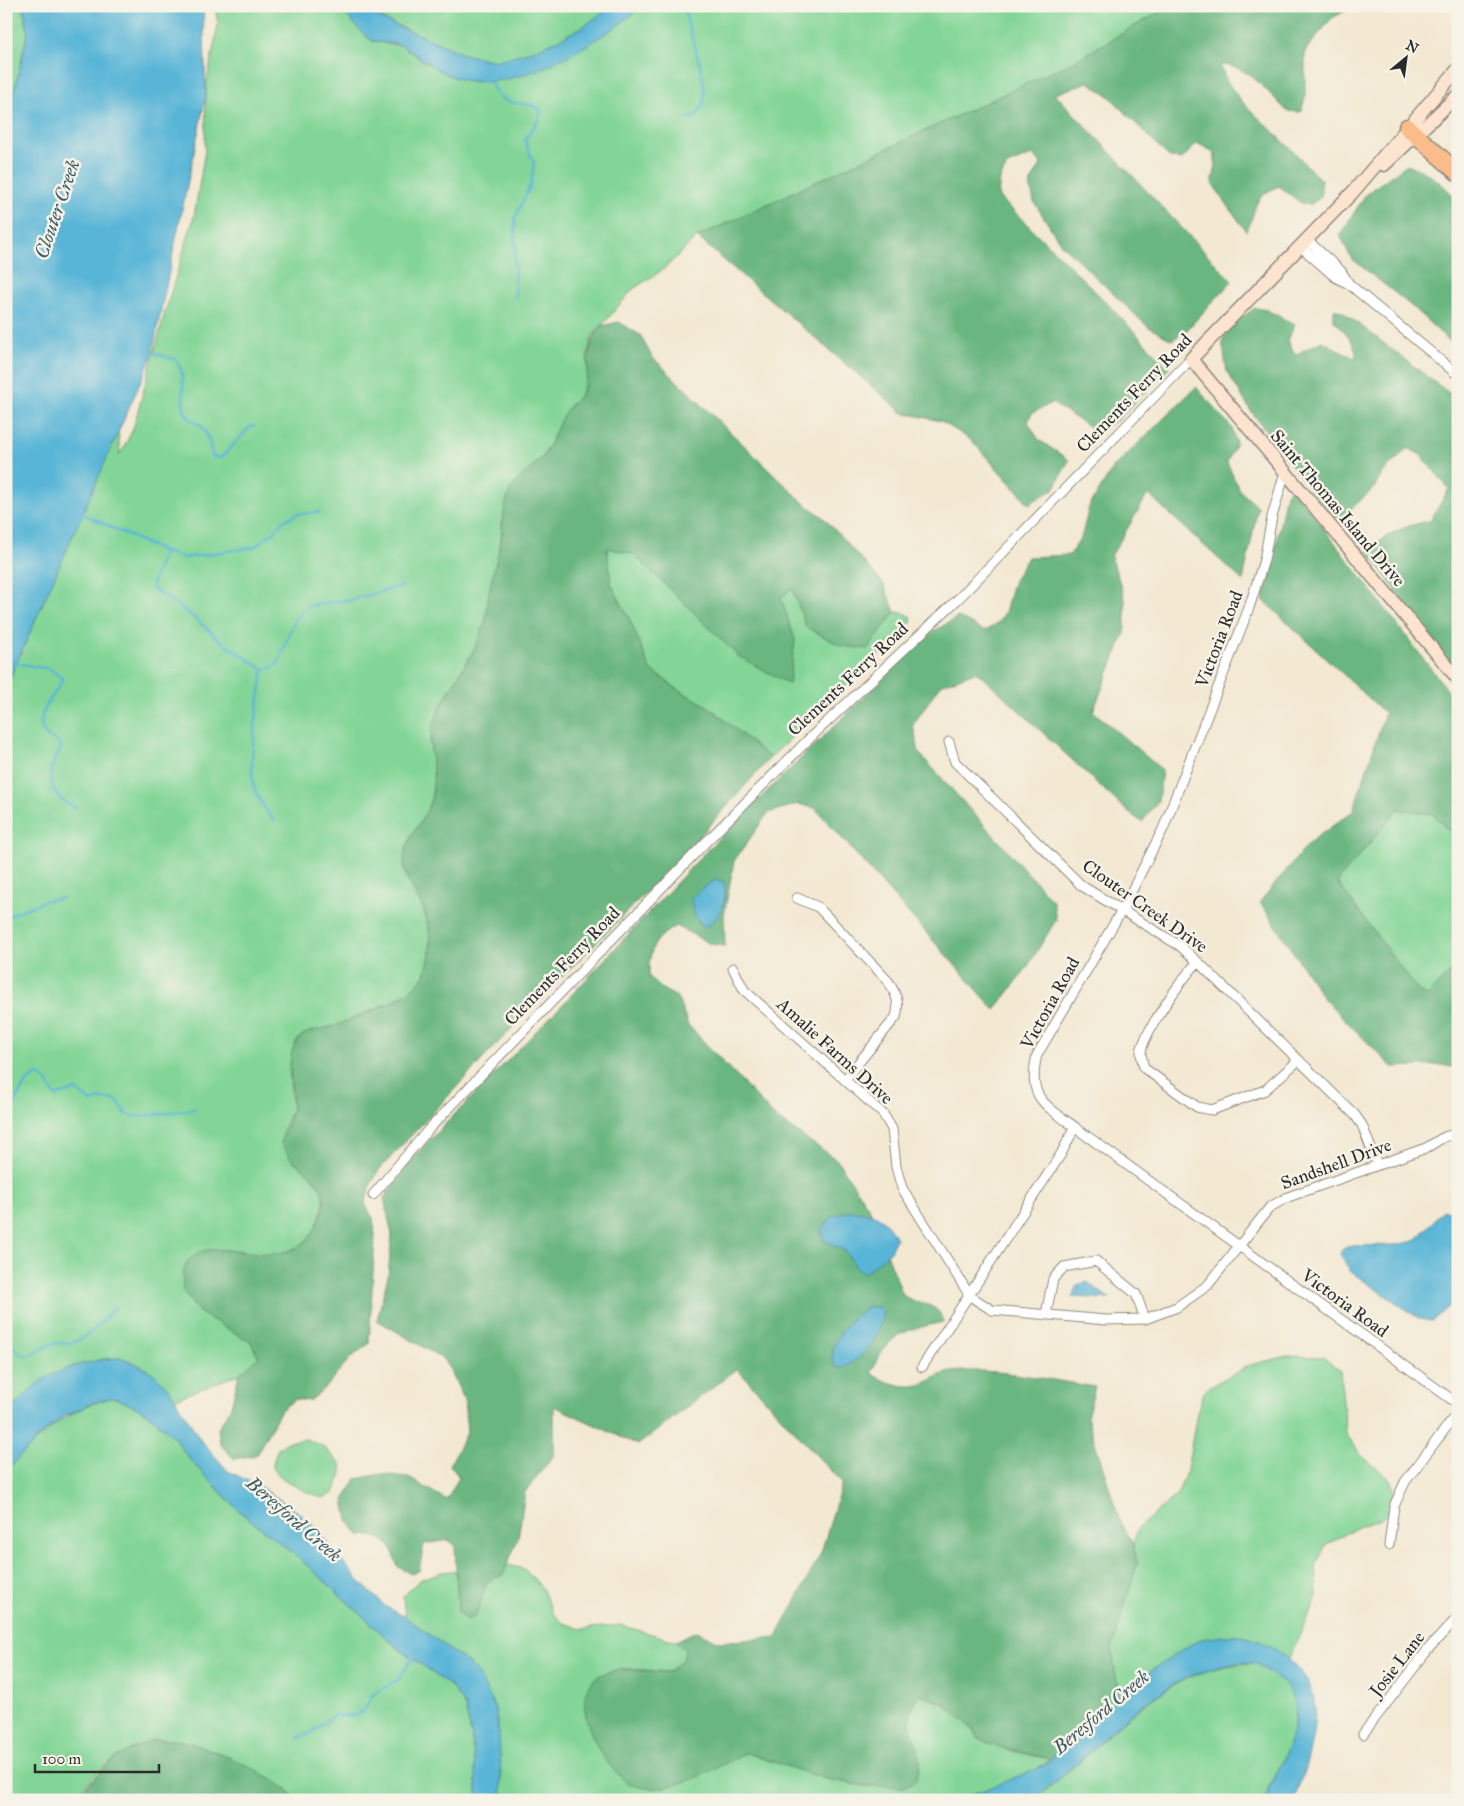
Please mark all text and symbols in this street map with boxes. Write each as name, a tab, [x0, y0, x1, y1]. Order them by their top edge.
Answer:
north arrow	[1382, 32, 1432, 82]
text: N	[1403, 37, 1421, 57]
water label: Clouter Creek	[29, 156, 85, 261]
street label: Clements Ferry Road	[1072, 329, 1196, 457]
street label: Saint Thomas Island Drive	[1266, 425, 1410, 591]
street label: Victoria Road	[1190, 587, 1248, 692]
street label: Clements Ferry Road	[783, 618, 913, 740]
street label: Clouter Creek Drive	[1078, 855, 1212, 957]
street label: Clements Ferry Road	[500, 902, 624, 1030]
street label: Victoria Road	[1015, 953, 1084, 1054]
street label: Amalie Farms Drive	[772, 992, 898, 1109]
street label: Sandshell Drive	[1278, 1134, 1394, 1194]
street label: Victoria Road	[1296, 1264, 1393, 1342]
water label: Beresford Creek	[241, 1471, 347, 1567]
street label: Josie Lane	[1363, 1627, 1430, 1703]
water label: Beresford Creek	[1047, 1665, 1154, 1760]
scale bar	[35, 1741, 159, 1773]
text: 100 m	[42, 1750, 82, 1768]

